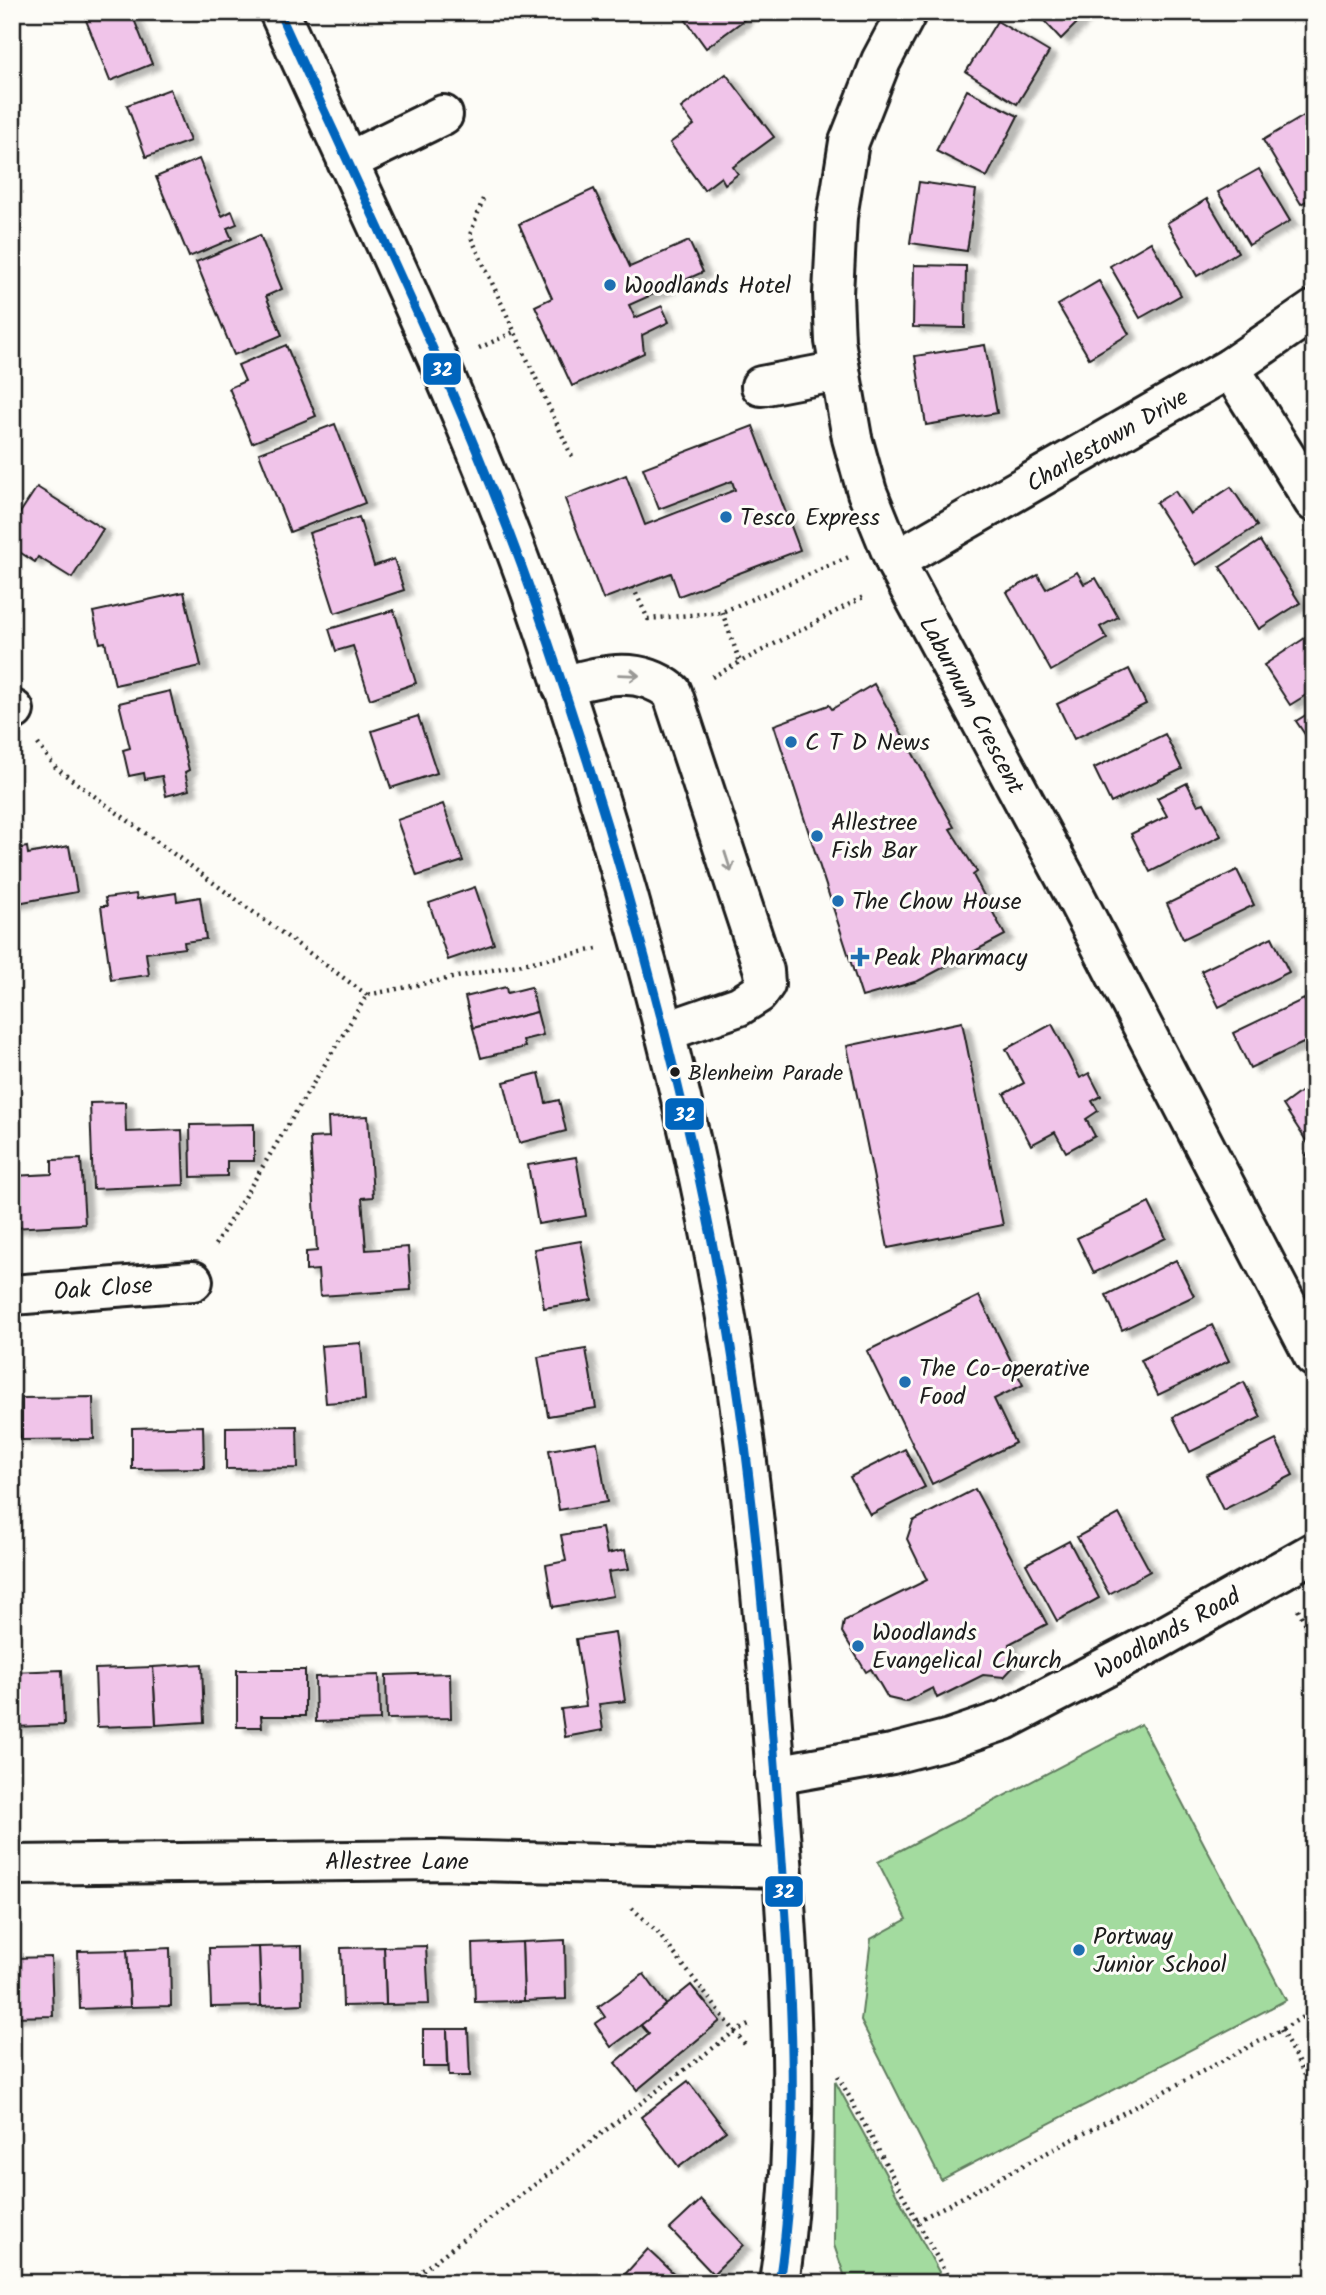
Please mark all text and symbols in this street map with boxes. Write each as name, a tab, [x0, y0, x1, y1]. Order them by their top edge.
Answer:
place label: Woodlands Hotel	[624, 267, 791, 306]
marker: Woodlands Hotel	[602, 277, 618, 293]
line badge: 32	[422, 352, 462, 386]
text: 32	[430, 356, 453, 386]
street label: Charlestown Drive	[1019, 379, 1197, 504]
place label: Tesco Express	[740, 499, 880, 538]
marker: Tesco Express	[718, 509, 734, 525]
street label: Laburnum Crescent	[907, 610, 1034, 802]
one-way arrow	[617, 668, 640, 681]
place label: C T D News	[805, 724, 930, 763]
marker: C T D News	[783, 734, 799, 750]
place label: Allestree Fish Bar	[831, 804, 919, 871]
marker: Allestree Fish Bar	[809, 828, 825, 844]
one-way arrow	[723, 851, 736, 873]
place label: The Chow House	[852, 883, 1022, 922]
marker: The Chow House	[830, 893, 846, 909]
place label: Peak Pharmacy	[874, 939, 1028, 978]
marker: Peak Pharmacy	[852, 949, 868, 965]
place label: Blenheim Parade	[688, 1057, 843, 1092]
marker: Blenheim Parade	[668, 1065, 682, 1079]
line badge: 32	[664, 1097, 705, 1131]
text: 32	[673, 1101, 696, 1131]
street label: Oak Close	[52, 1267, 154, 1312]
place label: The Co-operative Food	[919, 1350, 1090, 1417]
marker: The Co-operative Food	[897, 1374, 913, 1390]
street label: Woodlands Road	[1087, 1577, 1249, 1691]
place label: Woodlands Evangelical Church	[872, 1614, 1062, 1681]
marker: Woodlands Evangelical Church	[850, 1638, 866, 1654]
street label: Allestree Lane	[325, 1843, 469, 1882]
line badge: 32	[764, 1875, 804, 1908]
text: 32	[772, 1878, 795, 1908]
place label: Portway Junior School	[1093, 1918, 1227, 1985]
marker: Portway Junior School	[1071, 1942, 1087, 1958]

